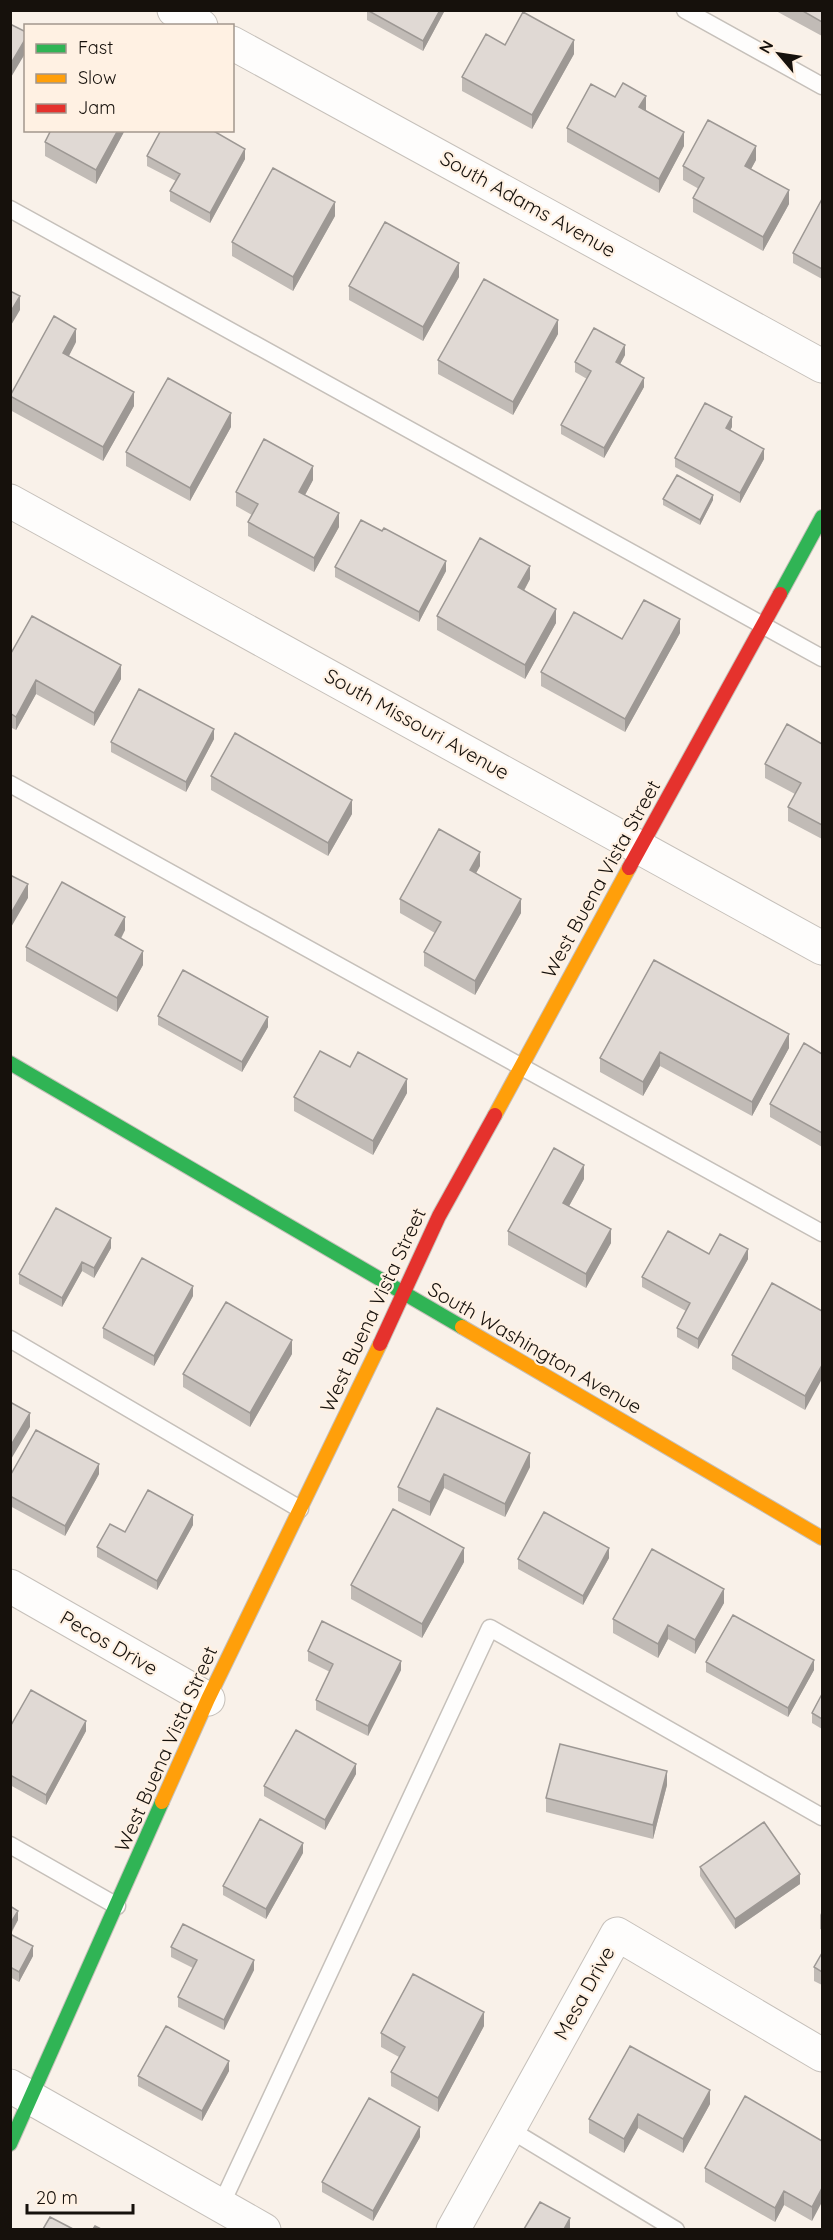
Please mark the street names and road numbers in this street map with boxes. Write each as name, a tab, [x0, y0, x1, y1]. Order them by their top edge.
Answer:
street label: South Adams Avenue	[436, 145, 620, 262]
street label: South Missouri Avenue	[321, 662, 514, 785]
street label: West Buena Vista Street	[536, 775, 666, 982]
street label: West Buena Vista Street	[314, 1203, 431, 1416]
street label: South Washington Avenue	[424, 1276, 647, 1419]
street label: Pecos Drive	[56, 1605, 162, 1681]
street label: West Buena Vista Street	[109, 1642, 222, 1856]
street label: Mesa Drive	[548, 1942, 619, 2044]

